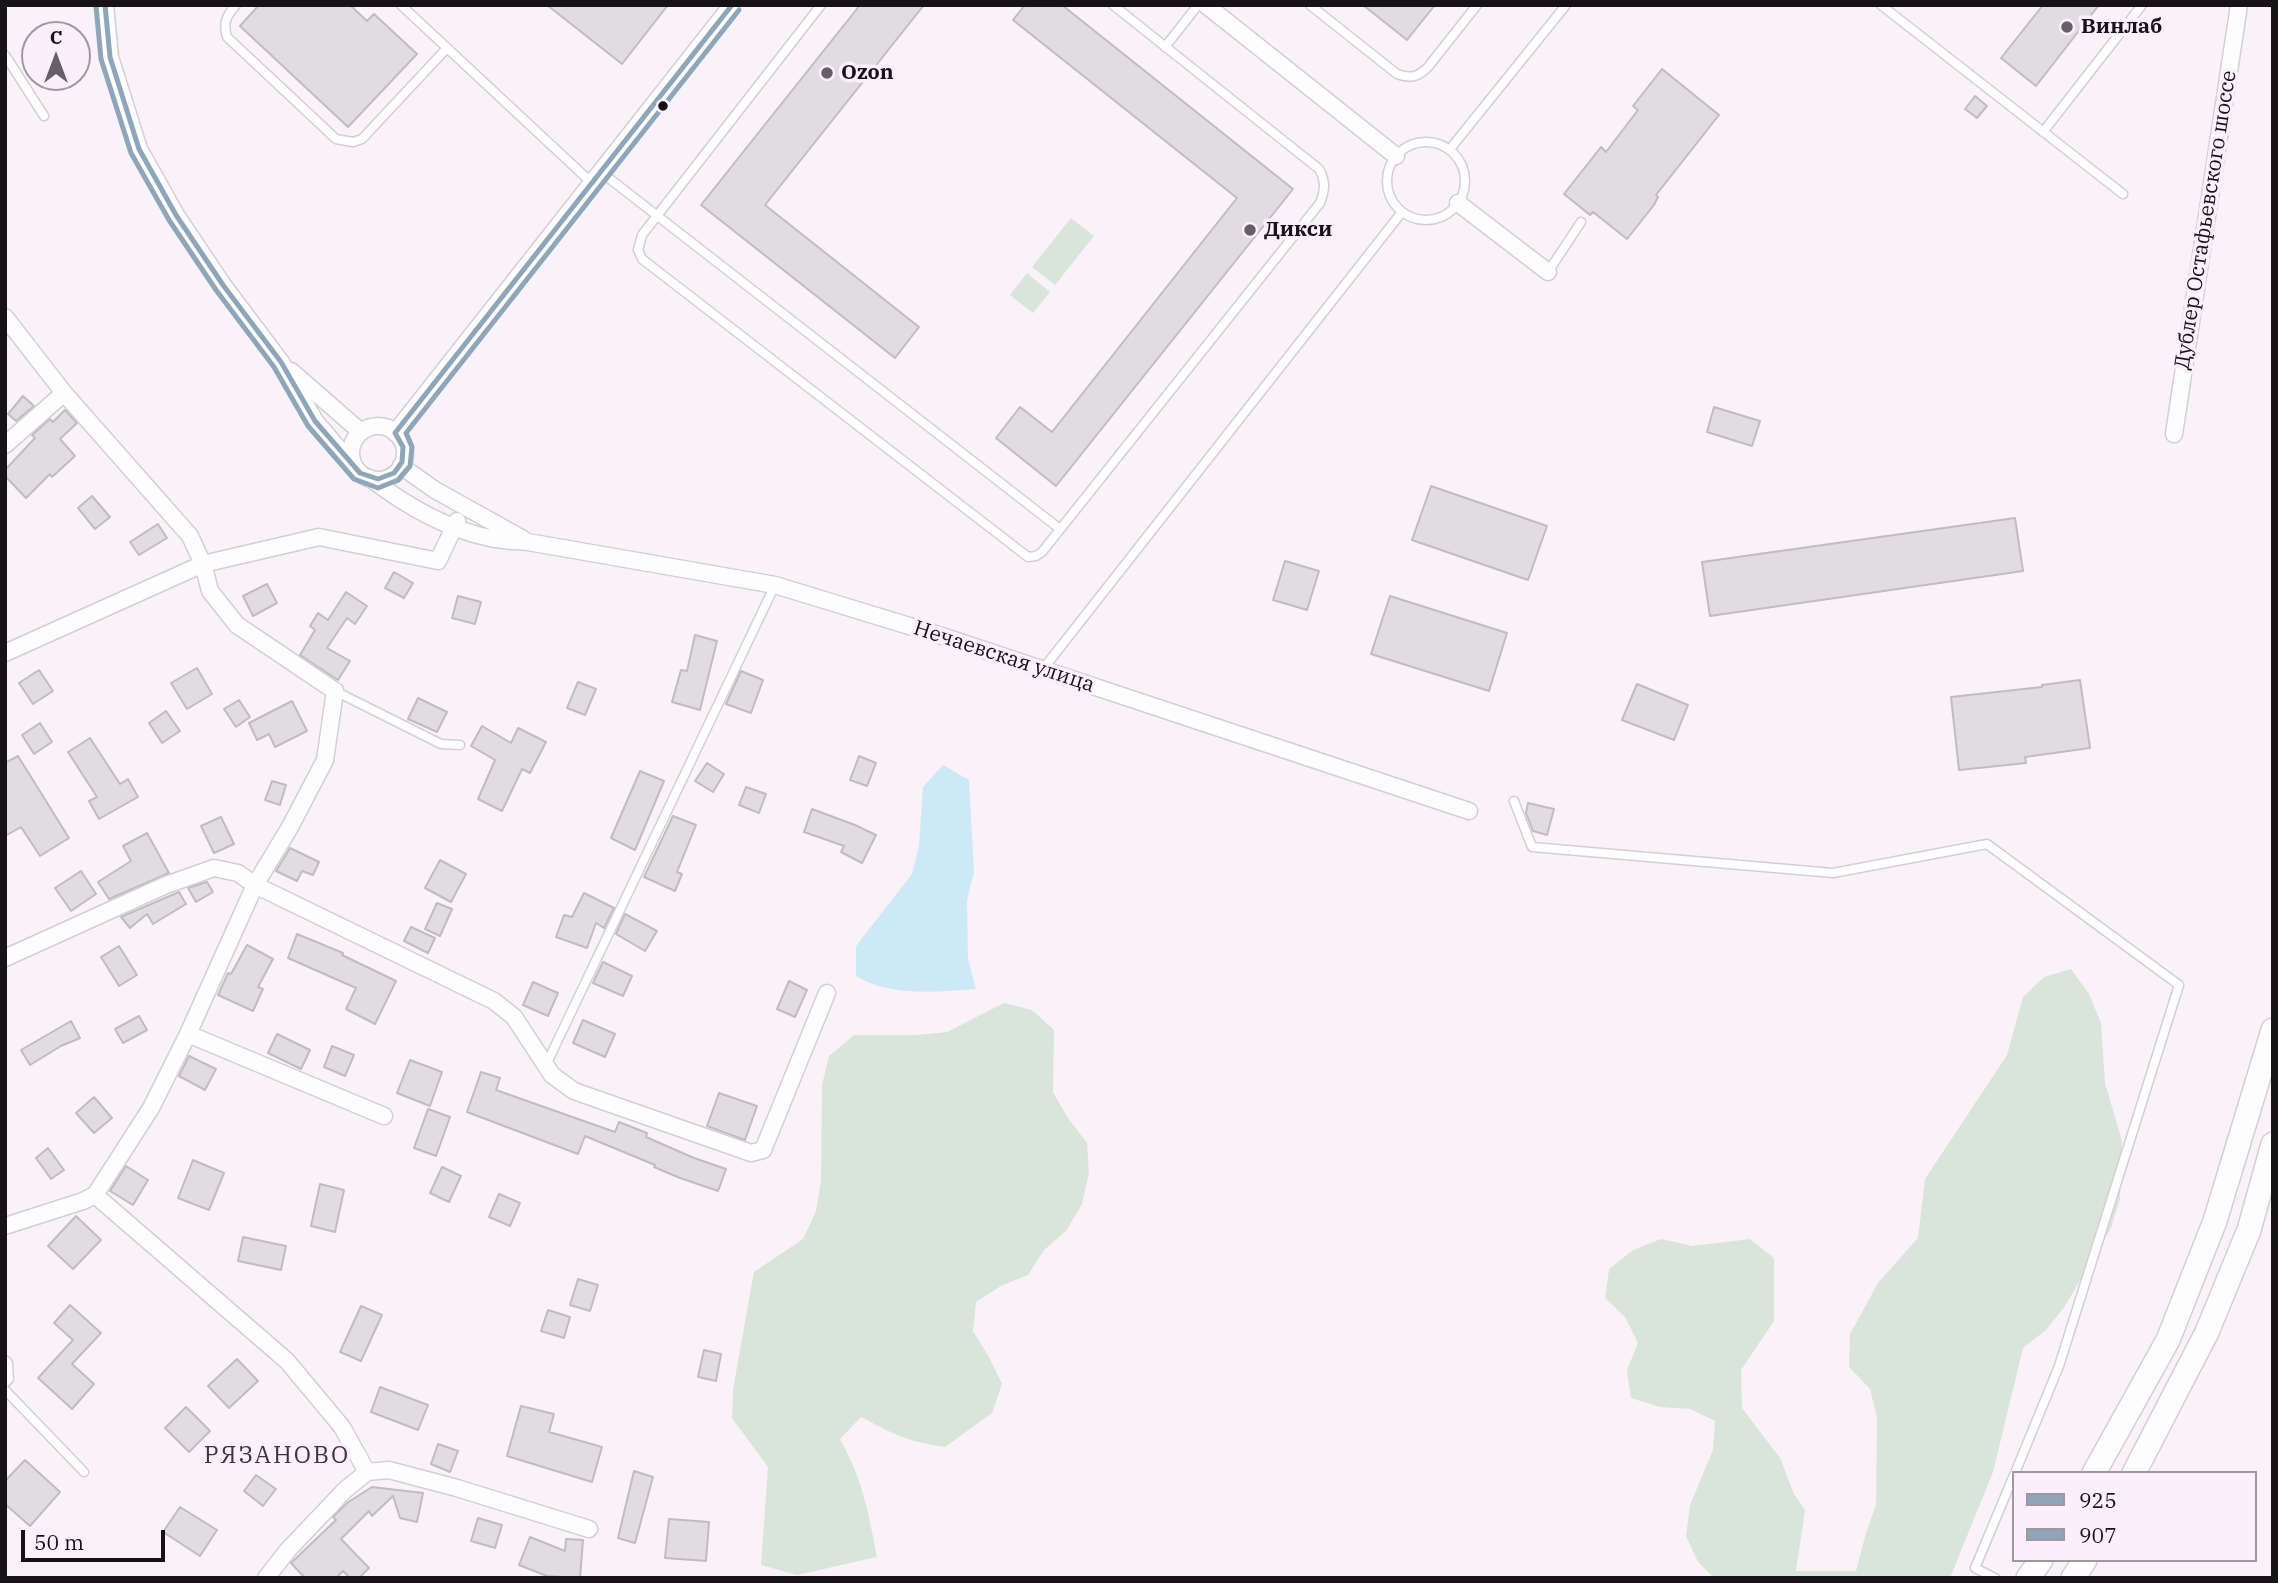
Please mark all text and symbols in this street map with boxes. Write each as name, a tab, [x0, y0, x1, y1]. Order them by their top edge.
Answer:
place label: Винлаб	[2081, 14, 2162, 40]
marker: Винлаб	[2059, 19, 2075, 35]
north arrow	[21, 21, 91, 91]
text: С	[50, 25, 62, 49]
place label: Ozon	[841, 60, 894, 86]
marker: Ozon	[819, 65, 835, 81]
street label: Дублер Остафьевского шоссе	[2170, 69, 2242, 371]
unlabelled marker	[656, 99, 670, 113]
place label: Дикси	[1264, 217, 1332, 243]
marker: Дикси	[1242, 222, 1258, 238]
street label: Нечаевская улица	[910, 616, 1098, 698]
district label: РЯЗАНОВО	[205, 1442, 349, 1470]
legend	[2012, 1471, 2257, 1562]
text: 925	[2079, 1486, 2117, 1514]
scale bar	[24, 1516, 168, 1560]
text: 907	[2079, 1521, 2117, 1549]
text: 50 m	[34, 1528, 84, 1556]

